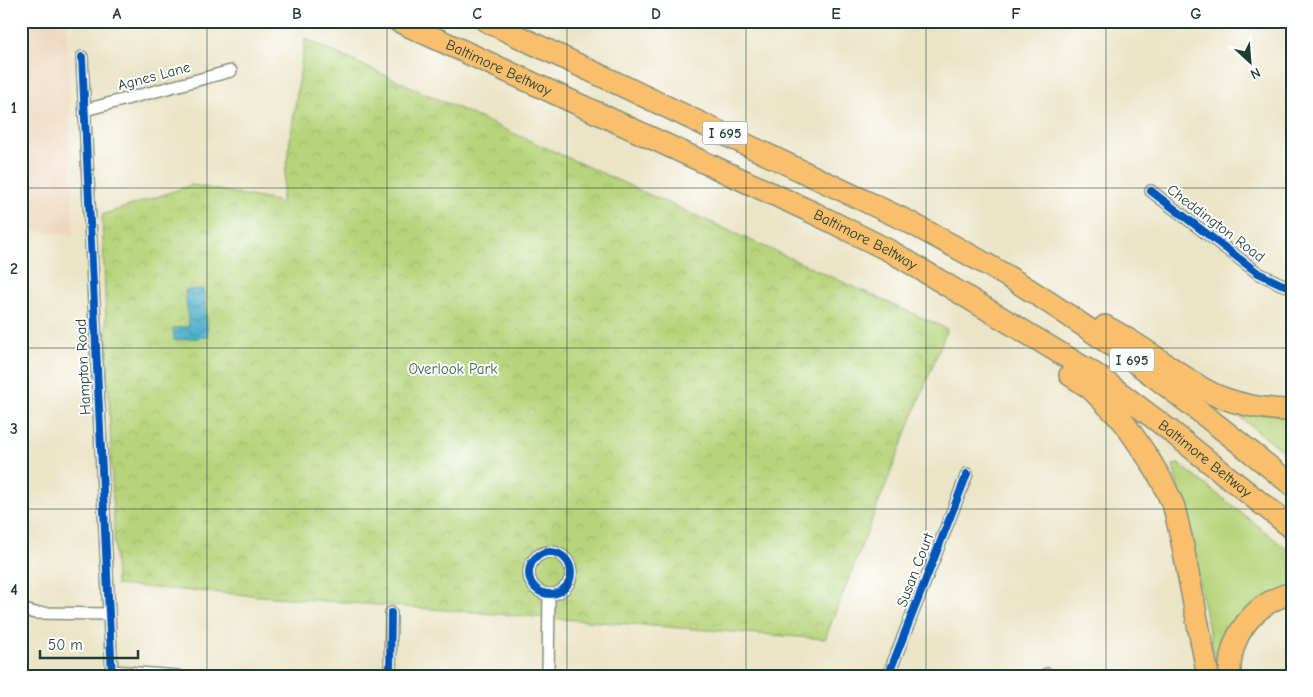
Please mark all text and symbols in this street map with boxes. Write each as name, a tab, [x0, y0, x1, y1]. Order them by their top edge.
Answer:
text: A	[113, 5, 122, 23]
text: B	[292, 5, 302, 23]
text: C	[472, 5, 482, 23]
text: D	[651, 5, 661, 23]
text: E	[831, 5, 841, 23]
text: F	[1011, 5, 1021, 23]
text: G	[1190, 5, 1202, 23]
street label: Baltimore Beltway	[443, 35, 555, 100]
north arrow	[1226, 38, 1276, 88]
street label: Agnes Lane	[116, 58, 193, 94]
text: N	[1248, 64, 1263, 83]
text: 1	[11, 99, 17, 117]
road number: I 695	[702, 122, 748, 144]
street label: Cheddington Road	[1164, 180, 1268, 266]
street label: Baltimore Beltway	[811, 205, 921, 274]
text: 2	[10, 260, 18, 278]
street label: Hampton Road	[71, 318, 95, 416]
road number: I 695	[1110, 348, 1154, 372]
park label: Overlook Park	[408, 360, 498, 378]
street label: Baltimore Beltway	[1155, 416, 1255, 501]
text: 3	[10, 420, 18, 438]
street label: Susan Court	[893, 530, 938, 610]
text: 4	[10, 581, 18, 599]
scale bar	[40, 627, 138, 659]
text: 50 m	[48, 636, 83, 654]

